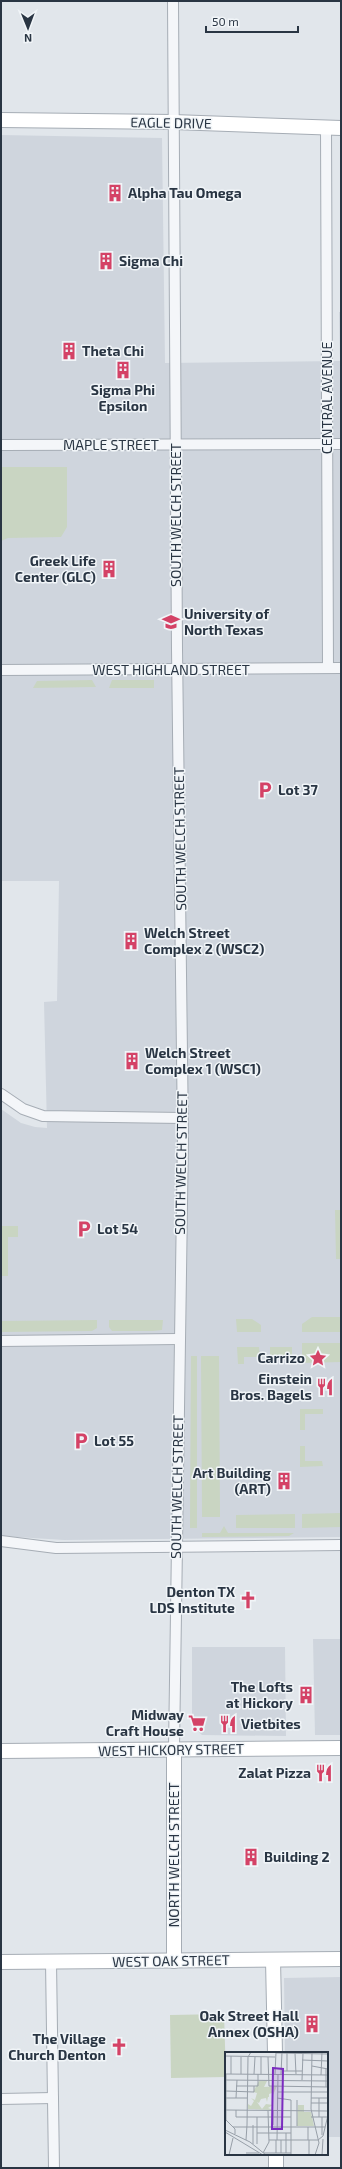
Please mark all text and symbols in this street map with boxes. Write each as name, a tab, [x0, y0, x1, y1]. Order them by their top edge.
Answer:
north arrow	[8, 8, 48, 48]
scale bar	[206, 8, 298, 34]
text: 50 m	[212, 14, 239, 28]
text: N	[24, 32, 32, 45]
street label: EAGLE DRIVE	[130, 113, 212, 132]
building icon: Alpha Tau Omega	[105, 183, 125, 203]
place label: Alpha Tau Omega	[128, 184, 242, 201]
building icon: Sigma Chi	[96, 251, 116, 271]
place label: Sigma Chi	[119, 252, 183, 269]
building icon: Theta Chi	[59, 341, 79, 361]
place label: Theta Chi	[82, 342, 144, 359]
street label: CENTRAL AVENUE	[318, 342, 335, 454]
building icon: Sigma Phi Epsilon	[113, 360, 133, 380]
place label: Sigma Phi Epsilon	[91, 381, 155, 414]
street label: MAPLE STREET	[63, 436, 159, 453]
street label: SOUTH WELCH STREET	[167, 443, 184, 587]
place label: Greek Life Center (GLC)	[15, 552, 96, 585]
building icon: Greek Life Center (GLC)	[99, 559, 119, 579]
place label: University of North Texas	[184, 605, 269, 638]
school or university icon: University of North Texas	[161, 612, 181, 632]
street label: WEST HIGHLAND STREET	[92, 661, 250, 678]
street label: SOUTH WELCH STREET	[170, 767, 189, 911]
parking icon: Lot 37	[255, 780, 275, 800]
place label: Lot 37	[278, 781, 318, 798]
place label: Welch Street Complex 2 (WSC2)	[144, 924, 264, 957]
building icon: Welch Street Complex 2 (WSC2)	[121, 931, 141, 951]
place label: Welch Street Complex 1 (WSC1)	[145, 1044, 261, 1077]
building icon: Welch Street Complex 1 (WSC1)	[122, 1051, 142, 1071]
street label: SOUTH WELCH STREET	[171, 1091, 190, 1235]
parking icon: Lot 54	[74, 1219, 94, 1239]
place label: Lot 54	[97, 1220, 138, 1237]
place icon: Carrizo	[308, 1348, 328, 1368]
place label: Carrizo	[257, 1349, 305, 1366]
place label: Einstein Bros. Bagels	[230, 1370, 312, 1403]
restaurant icon: Einstein Bros. Bagels	[315, 1377, 335, 1397]
street label: SOUTH WELCH STREET	[167, 1415, 186, 1559]
parking icon: Lot 55	[71, 1431, 91, 1451]
place label: Lot 55	[94, 1432, 134, 1449]
place label: Art Building (ART)	[193, 1464, 271, 1497]
building icon: Art Building (ART)	[274, 1471, 294, 1491]
place label: Denton TX LDS Institute	[149, 1583, 235, 1616]
church icon: Denton TX LDS Institute	[238, 1590, 258, 1610]
place label: The Lofts at Hickory	[226, 1678, 293, 1711]
building icon: The Lofts at Hickory	[296, 1685, 316, 1705]
place label: Midway Craft House	[106, 1706, 184, 1739]
supermarket icon: Midway Craft House	[187, 1713, 207, 1733]
restaurant icon: Vietbites	[218, 1714, 238, 1734]
place label: Vietbites	[241, 1715, 301, 1732]
street label: WEST HICKORY STREET	[98, 1740, 244, 1759]
restaurant icon: Zalat Pizza	[314, 1763, 334, 1783]
place label: Zalat Pizza	[238, 1764, 311, 1781]
street label: NORTH WELCH STREET	[165, 1782, 182, 1928]
building icon: Building 2	[241, 1847, 261, 1867]
place label: Building 2	[264, 1848, 330, 1865]
street label: WEST OAK STREET	[112, 1951, 230, 1970]
place label: Oak Street Hall Annex (OSHA)	[199, 2007, 299, 2040]
building icon: Oak Street Hall Annex (OSHA)	[302, 2014, 322, 2034]
place label: The Village Church Denton	[8, 2030, 106, 2063]
church icon: The Village Church Denton	[109, 2037, 129, 2057]
inset map	[225, 2052, 328, 2155]

